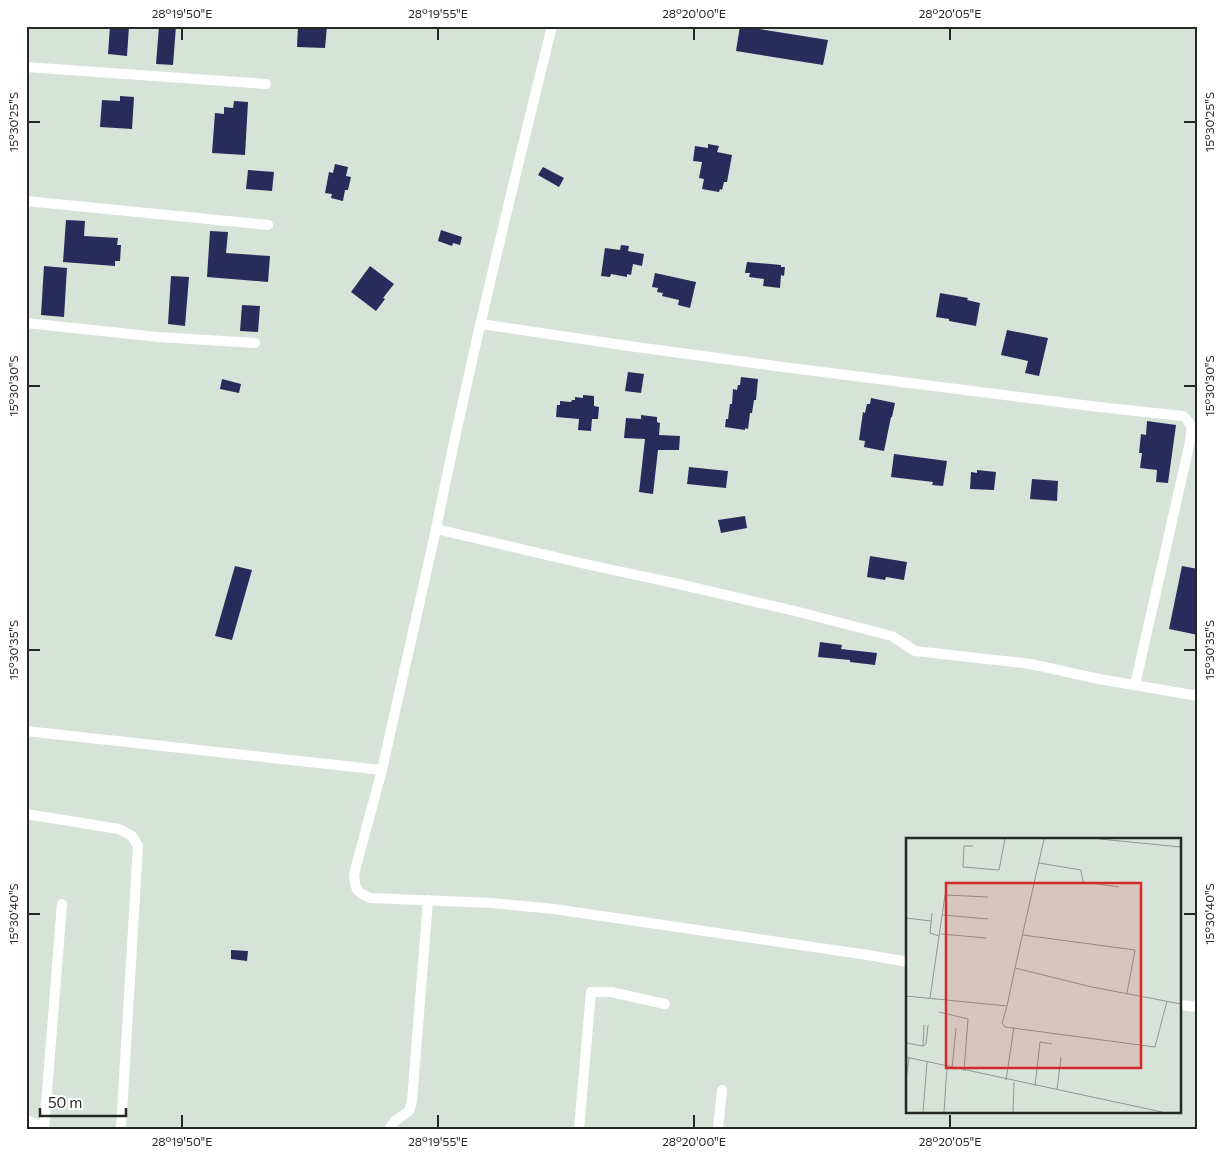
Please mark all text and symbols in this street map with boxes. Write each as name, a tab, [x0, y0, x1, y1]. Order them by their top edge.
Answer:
text: 28°19'50"E	[152, 6, 212, 20]
text: 28°19'55"E	[408, 6, 468, 20]
text: 28°20'00"E	[662, 6, 726, 20]
text: 28°20'05"E	[919, 6, 981, 20]
text: 15°30'25"S	[6, 92, 20, 152]
text: 15°30'25"S	[1202, 92, 1216, 152]
text: 15°30'30"S	[6, 356, 20, 416]
text: 15°30'30"S	[1202, 356, 1216, 416]
text: 15°30'35"S	[6, 620, 20, 680]
text: 15°30'35"S	[1202, 620, 1216, 680]
inset map	[906, 838, 1182, 1112]
text: 15°30'40"S	[6, 883, 20, 945]
text: 15°30'40"S	[1202, 883, 1216, 945]
scale bar	[40, 1085, 126, 1117]
text: 50 m	[48, 1093, 82, 1111]
text: 28°19'50"E	[152, 1134, 212, 1148]
text: 28°19'55"E	[408, 1134, 468, 1148]
text: 28°20'00"E	[662, 1134, 726, 1148]
text: 28°20'05"E	[919, 1134, 981, 1148]

